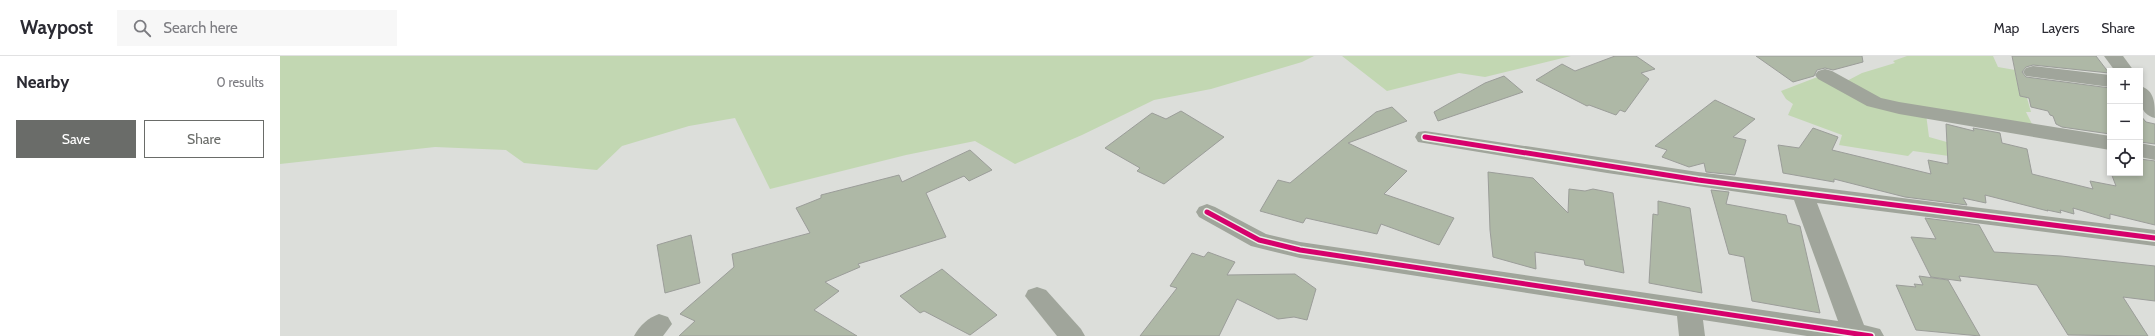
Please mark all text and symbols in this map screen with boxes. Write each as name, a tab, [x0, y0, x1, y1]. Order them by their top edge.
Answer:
search box	[117, 10, 397, 46]
text: Waypost	[20, 16, 93, 39]
icon: search	[131, 17, 153, 39]
text: Search here	[163, 19, 238, 37]
text: Map	[1994, 19, 2019, 37]
text: Layers	[2041, 19, 2079, 37]
text: Share	[2101, 19, 2135, 37]
map controls	[2107, 68, 2143, 176]
button: +	[2107, 68, 2143, 104]
text: Nearby	[16, 72, 69, 92]
text: 0 results	[216, 74, 264, 90]
button: −	[2107, 104, 2143, 140]
button: Save	[16, 120, 136, 158]
button: Share	[144, 120, 264, 158]
button: locate	[2107, 140, 2143, 176]

